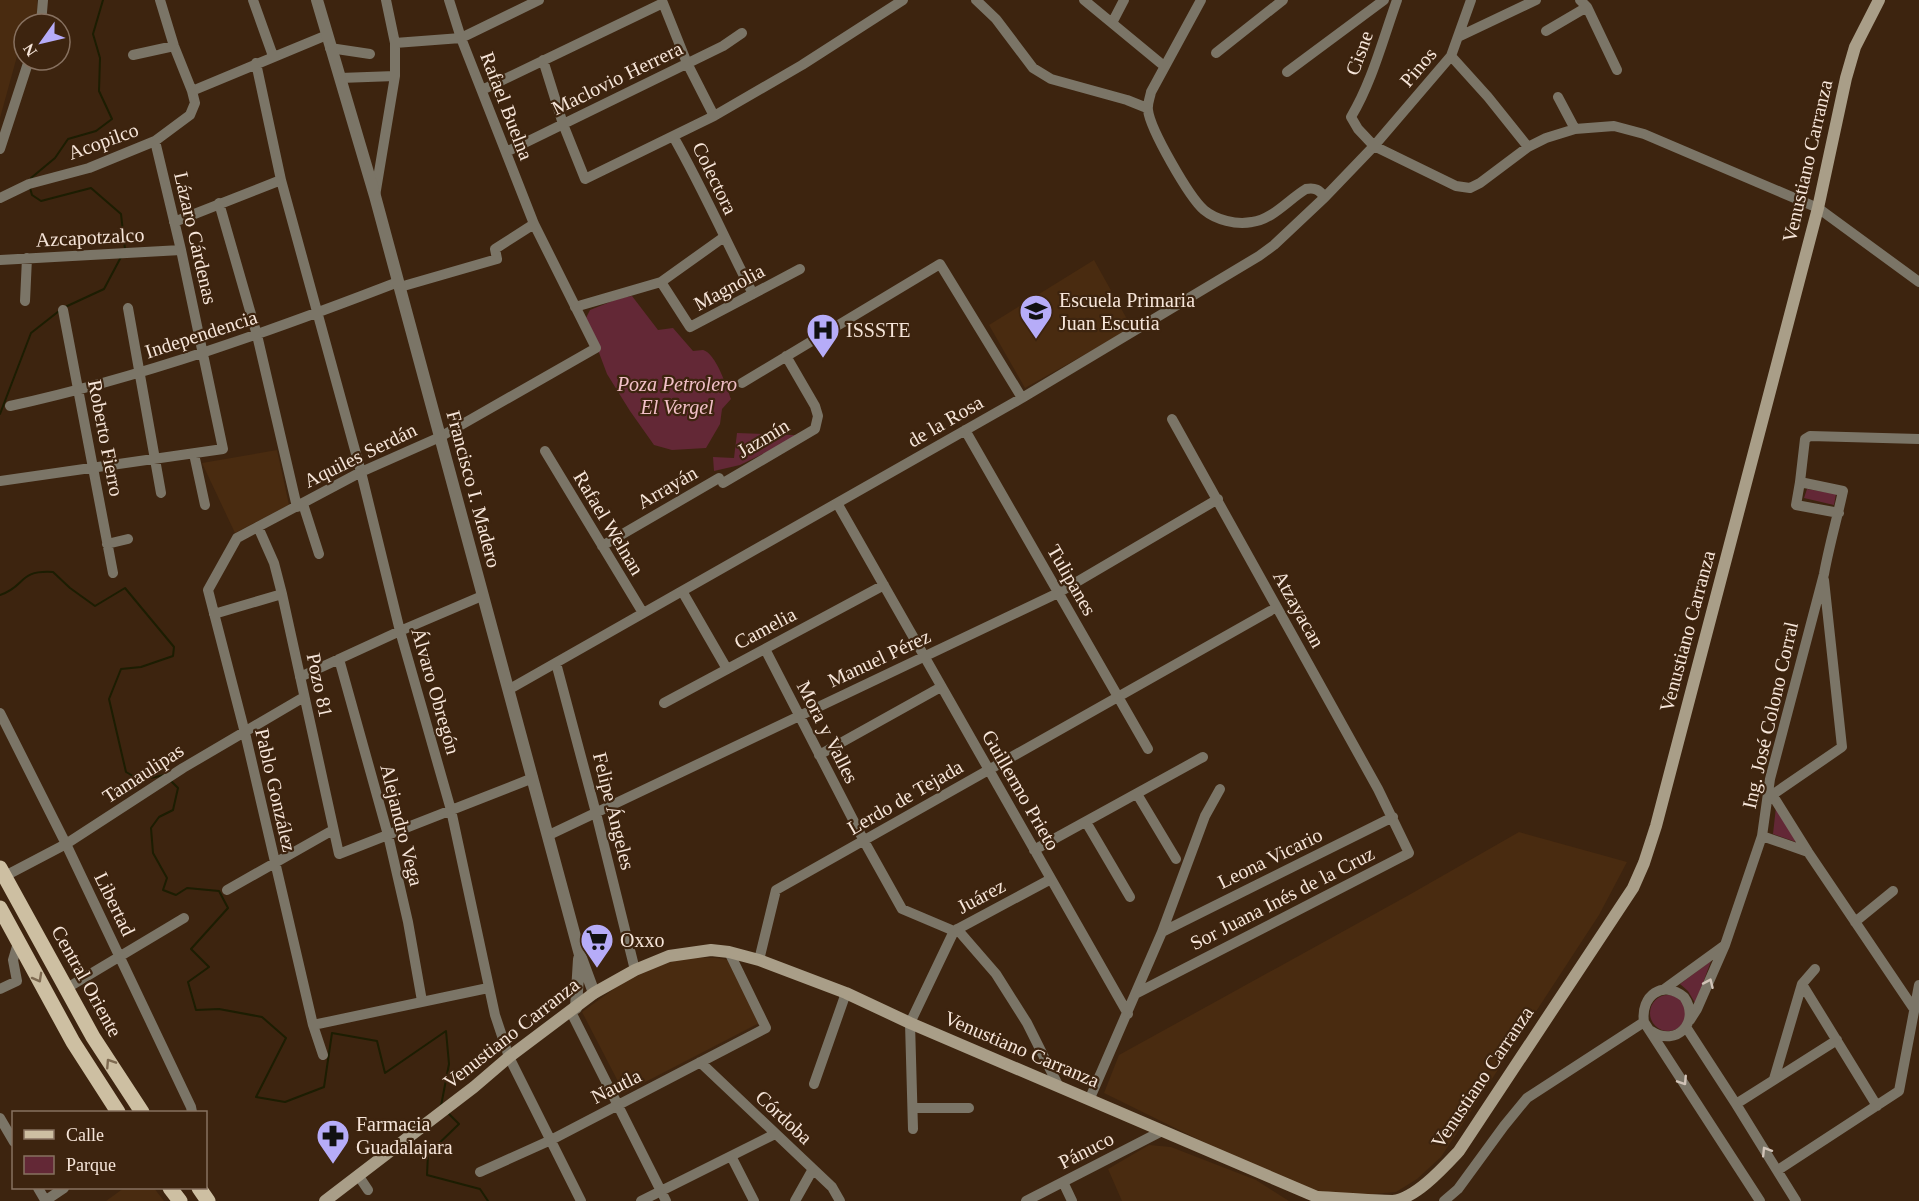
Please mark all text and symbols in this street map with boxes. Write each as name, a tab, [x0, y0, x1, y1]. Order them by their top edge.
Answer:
north arrow	[12, 12, 72, 72]
street label: Cisne	[1341, 28, 1377, 78]
street label: Maclovio Herrera	[548, 37, 686, 119]
text: N	[19, 40, 40, 60]
street label: Pinos	[1395, 43, 1441, 91]
street label: Rafael Buelna	[476, 49, 538, 163]
street label: Venustiano Carranza	[1778, 78, 1836, 244]
street label: Acopilco	[65, 118, 142, 165]
street label: Colectora	[688, 138, 742, 218]
street label: Lázaro Cárdenas	[170, 170, 222, 306]
street label: Azcapotzalco	[35, 223, 145, 252]
street label: Magnolia	[690, 259, 769, 316]
place label: Escuela Primaria Juan Escutia	[1059, 289, 1195, 334]
school or university icon: Escuela Primaria Juan Escutia	[1018, 293, 1054, 340]
street label: Independencia	[142, 305, 260, 363]
hospital icon: ISSSTE	[805, 312, 841, 359]
place label: ISSSTE	[846, 319, 910, 341]
park label: Poza Petrolero El Vergel	[616, 373, 737, 419]
street label: Roberto Fierro	[84, 378, 128, 498]
street label: de la Rosa	[903, 391, 987, 451]
street label: Francisco I. Madero	[442, 408, 506, 570]
street label: Jazmín	[733, 414, 793, 462]
street label: Aquiles Serdán	[300, 418, 420, 493]
street label: Arrayán	[633, 461, 701, 514]
street label: Rafael Welnan	[569, 467, 649, 579]
street label: Tulipanes	[1042, 541, 1101, 620]
street label: Venustiano Carranza	[1655, 548, 1719, 714]
street label: Atzayacan	[1268, 567, 1329, 652]
street label: Camelia	[730, 603, 800, 653]
street label: Ing. José Colono Corral	[1738, 619, 1803, 811]
street label: Álvaro Obregón	[406, 625, 465, 757]
street label: Manuel Pérez	[824, 625, 934, 691]
street label: Pozo 81	[302, 651, 338, 719]
street label: Mora y Valles	[792, 677, 863, 787]
street label: Pablo González	[251, 726, 301, 854]
street label: Guillermo Prieto	[978, 726, 1064, 854]
street label: Tamaulipas	[98, 739, 188, 808]
street label: Felipe Ángeles	[588, 750, 639, 873]
street label: Lerdo de Tejada	[844, 755, 967, 840]
street label: Alejandro Vega	[375, 762, 428, 888]
street label: Leona Vicario	[1214, 823, 1326, 893]
street label: Sor Juana Inés de la Cruz	[1186, 842, 1378, 954]
street label: Libertad	[90, 869, 140, 939]
street label: Juárez	[953, 874, 1009, 918]
street label: Central Oriente	[47, 922, 127, 1041]
supermarket icon: Oxxo	[579, 922, 615, 969]
place label: Oxxo	[620, 929, 664, 951]
one-way arrow	[30, 972, 42, 982]
street label: Venustiano Carranza	[439, 973, 583, 1093]
one-way arrow	[1701, 978, 1713, 989]
street label: Venustiano Carranza	[1426, 1002, 1538, 1152]
street label: Venustiano Carranza	[941, 1006, 1103, 1092]
one-way arrow	[106, 1059, 117, 1070]
street label: Nautla	[587, 1064, 645, 1108]
one-way arrow	[1676, 1074, 1687, 1085]
street label: Córdoba	[751, 1085, 817, 1149]
legend	[12, 1111, 207, 1189]
place label: Farmacia Guadalajara	[356, 1113, 453, 1159]
pharmacy icon: Farmacia Guadalajara	[315, 1118, 351, 1165]
text: Calle	[66, 1125, 104, 1145]
street label: Pánuco	[1055, 1127, 1117, 1173]
one-way arrow	[1761, 1147, 1773, 1157]
text: Parque	[66, 1155, 116, 1175]

